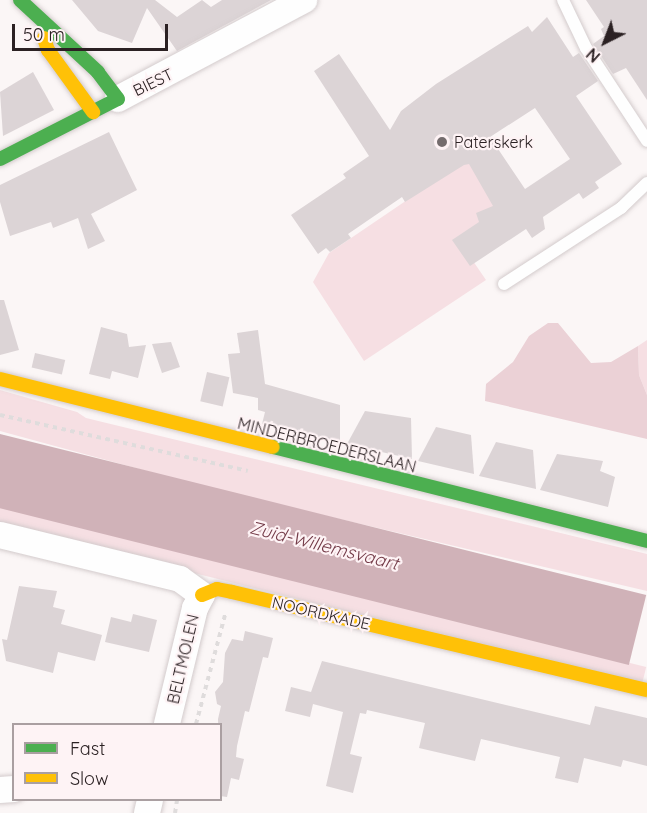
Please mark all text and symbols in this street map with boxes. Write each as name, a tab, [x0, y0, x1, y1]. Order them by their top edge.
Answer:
scale bar	[15, 12, 171, 50]
north arrow	[575, 12, 635, 72]
text: 50 m	[23, 23, 65, 46]
text: N	[582, 44, 604, 67]
street label: BIEST	[130, 64, 176, 100]
place label: Paterskerk	[454, 132, 533, 152]
marker: Paterskerk	[435, 135, 449, 149]
street label: MINDERBROEDERSLAAN	[236, 413, 418, 477]
water label: Zuid-Willemsvaart	[247, 517, 401, 575]
street label: NOORDKADE	[270, 592, 372, 634]
street label: BELTMOLEN	[163, 612, 203, 706]
legend	[12, 723, 222, 801]
text: Fast	[70, 737, 105, 760]
text: Slow	[70, 767, 108, 790]

